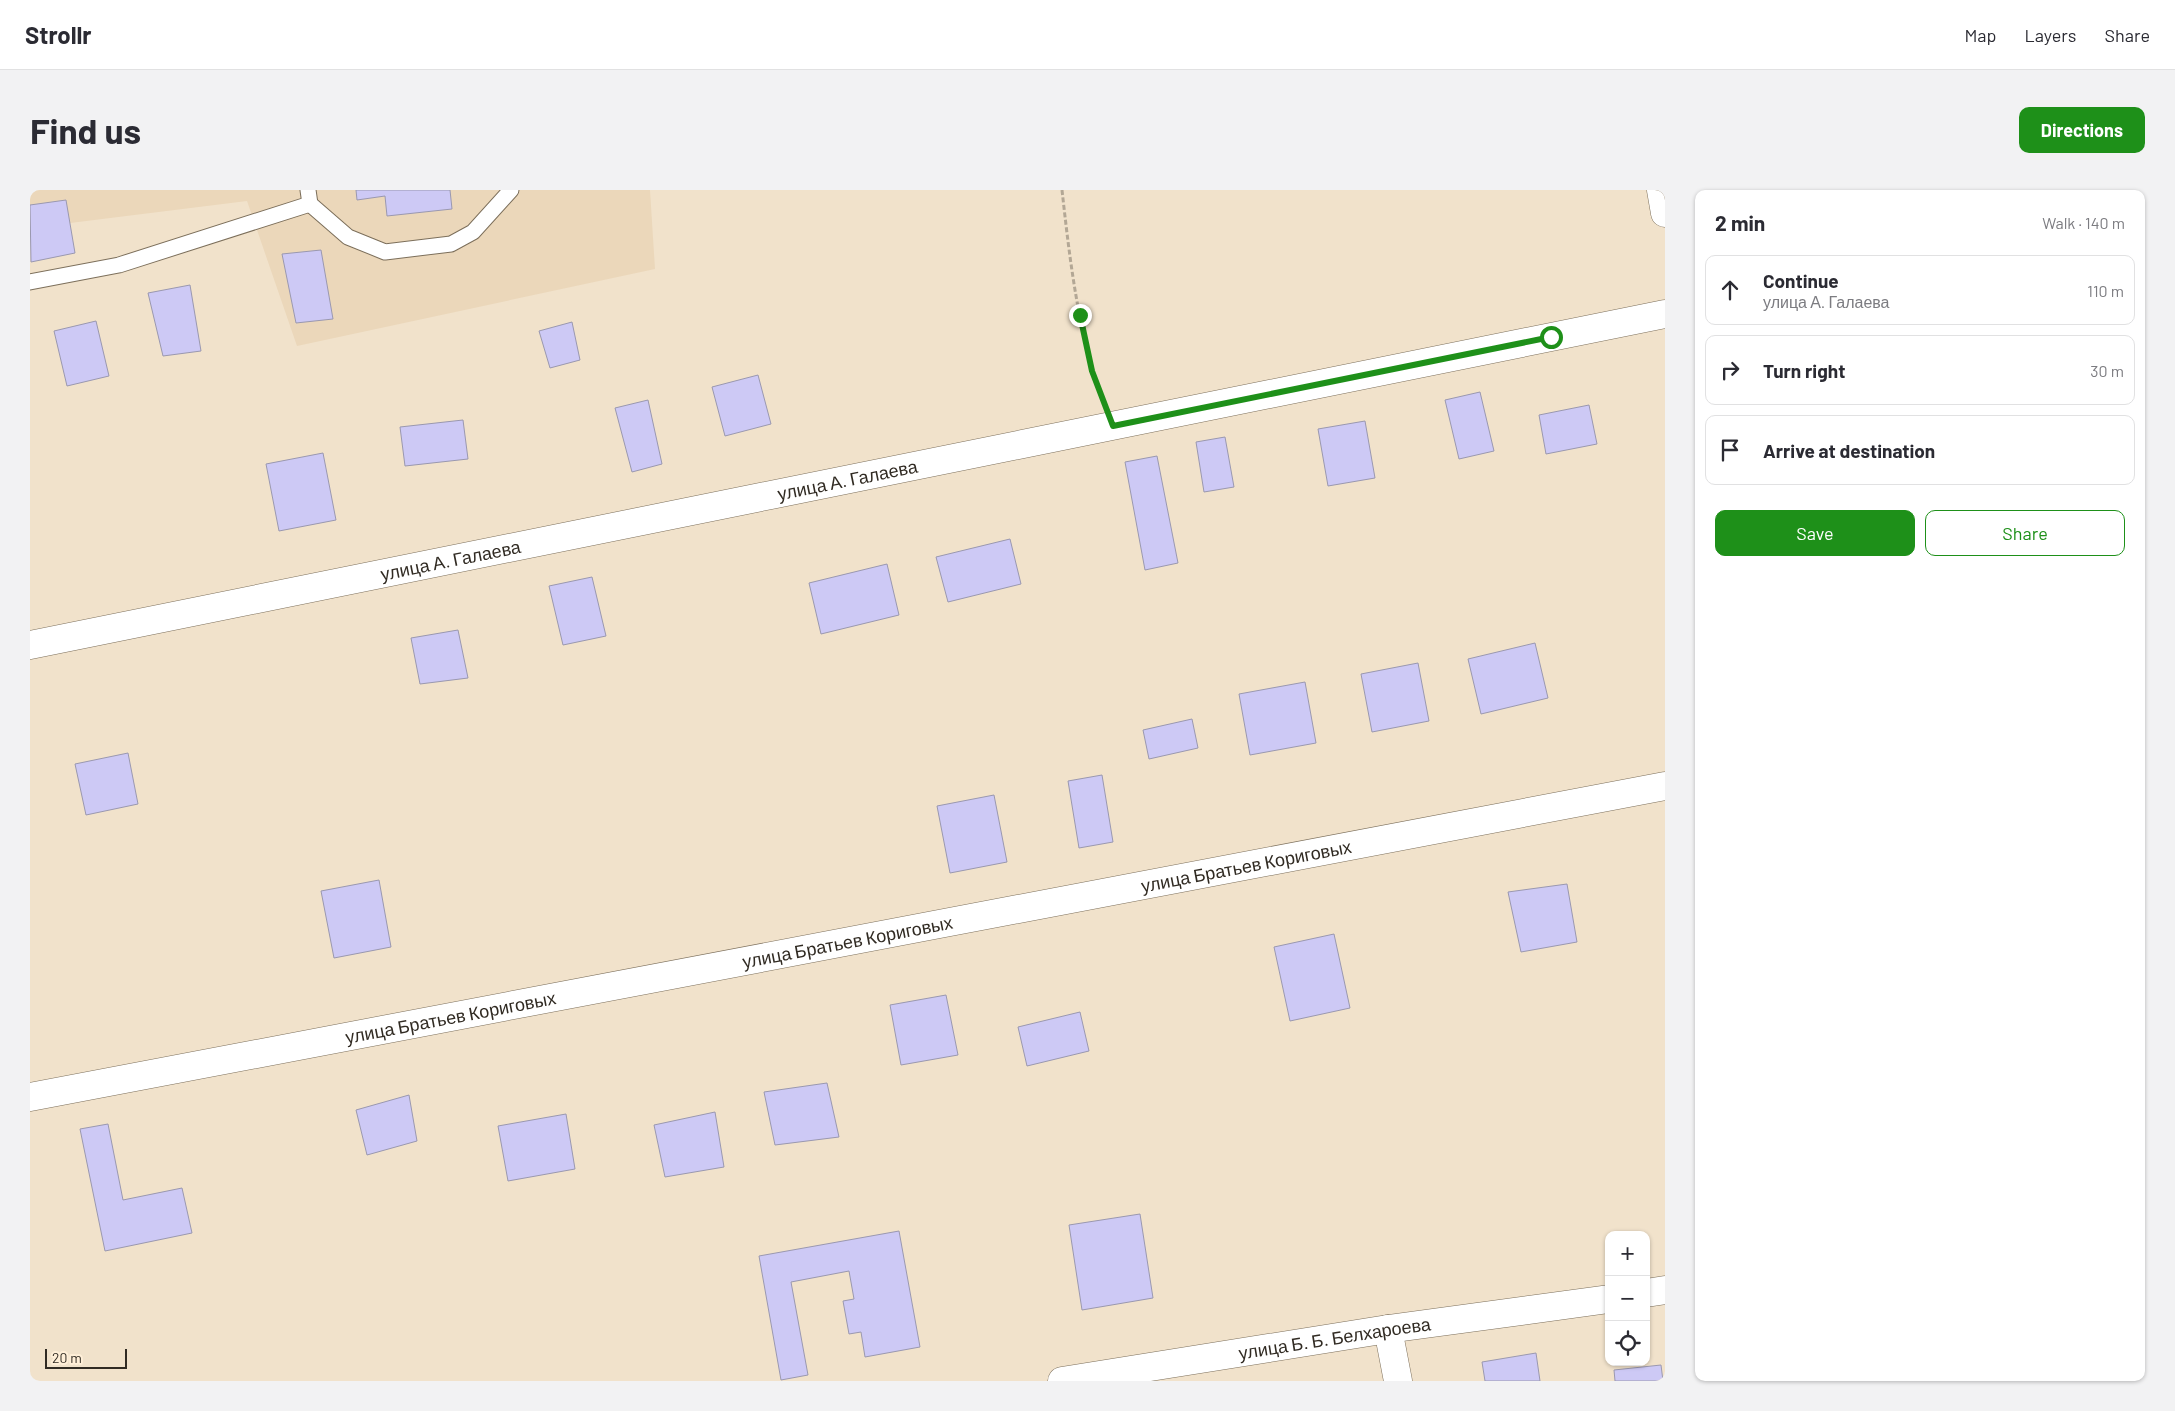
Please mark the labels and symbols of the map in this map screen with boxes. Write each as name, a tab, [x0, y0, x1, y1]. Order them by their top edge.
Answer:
route end	[1069, 304, 1092, 327]
route start	[1540, 326, 1563, 349]
street label: улица А. Галаева	[775, 454, 920, 504]
street label: улица А. Галаева	[378, 535, 523, 585]
street label: улица Братьев Кориговых	[1139, 835, 1353, 896]
street label: улица Братьев Кориговых	[740, 911, 954, 972]
street label: улица Братьев Кориговых	[343, 986, 557, 1048]
street label: улица Б. Б. Белхароева	[1237, 1312, 1433, 1364]
scale bar	[45, 1346, 128, 1369]

